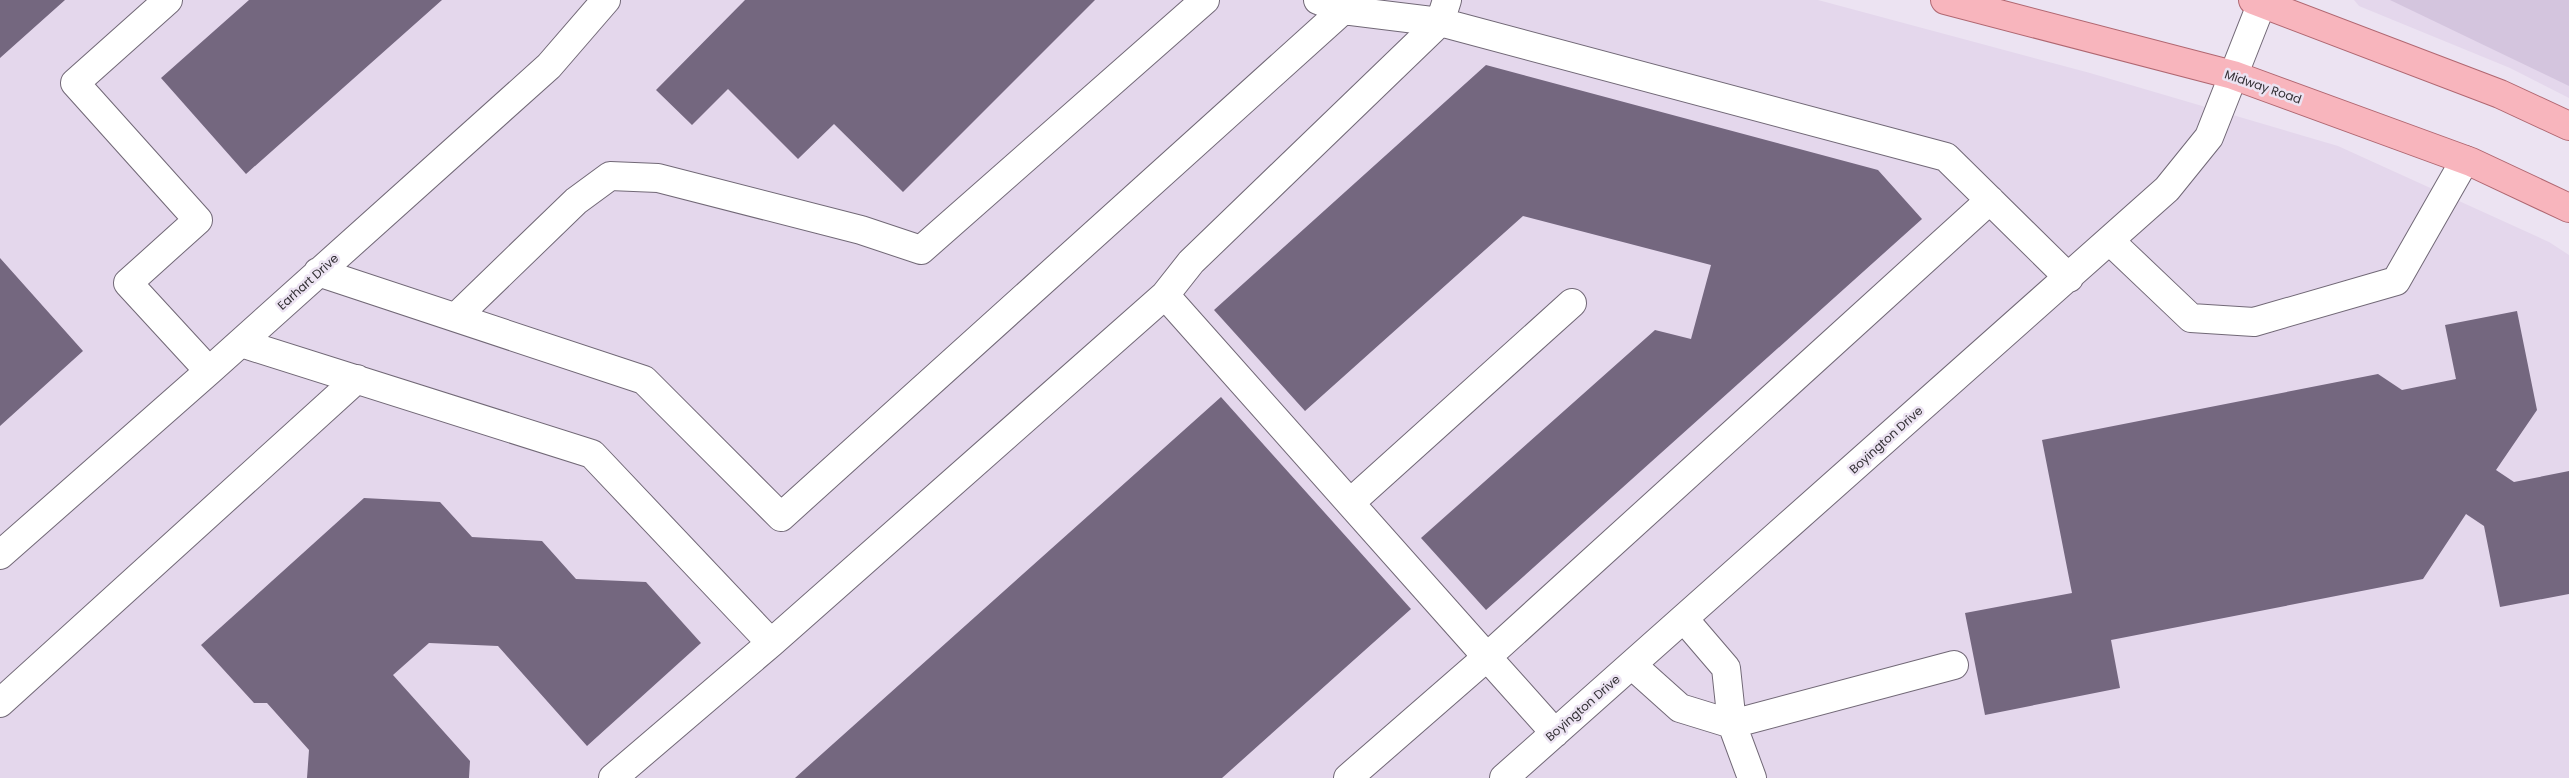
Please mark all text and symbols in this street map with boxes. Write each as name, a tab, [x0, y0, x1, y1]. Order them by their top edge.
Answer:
street label: Midway Road	[2222, 65, 2304, 108]
street label: Earhart Drive	[273, 250, 342, 314]
street label: Boyington Drive	[1845, 402, 1926, 477]
street label: Boyington Drive	[1542, 671, 1624, 745]

